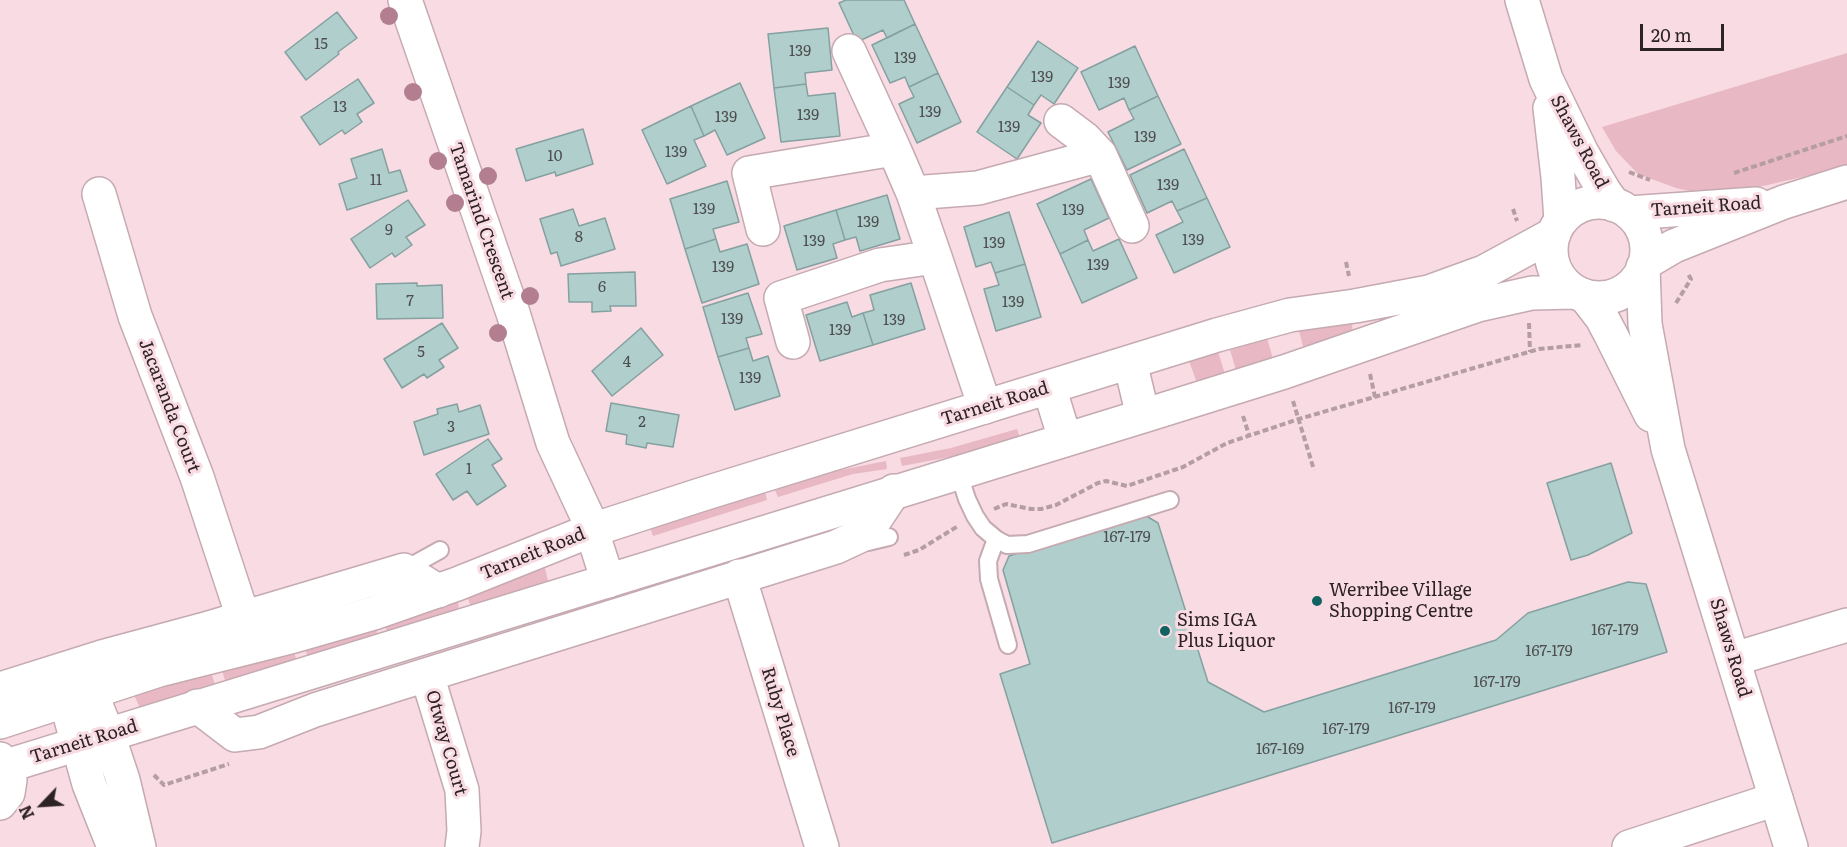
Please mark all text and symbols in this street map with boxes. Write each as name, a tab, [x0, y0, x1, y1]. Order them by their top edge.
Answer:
scale bar	[1643, 12, 1727, 50]
text: 20 m	[1651, 21, 1692, 48]
house number: 15	[314, 36, 328, 54]
house number: 139	[789, 43, 811, 61]
house number: 139	[894, 50, 916, 68]
house number: 139	[1031, 69, 1053, 87]
house number: 139	[1108, 75, 1130, 93]
street label: Shaws Road	[1545, 92, 1613, 192]
house number: 13	[333, 99, 347, 117]
house number: 139	[919, 104, 941, 122]
house number: 139	[797, 107, 819, 125]
house number: 139	[715, 109, 737, 127]
house number: 139	[998, 119, 1020, 137]
house number: 139	[1134, 129, 1156, 147]
street label: Tamarind Crescent	[444, 140, 518, 302]
house number: 139	[665, 144, 687, 162]
house number: 10	[548, 148, 562, 166]
house number: 11	[370, 172, 382, 190]
house number: 139	[1157, 177, 1179, 195]
street label: Tarneit Road	[1650, 192, 1762, 222]
house number: 139	[693, 201, 715, 219]
house number: 139	[1062, 202, 1084, 220]
house number: 139	[857, 214, 879, 232]
house number: 9	[385, 222, 393, 240]
house number: 8	[575, 229, 583, 247]
house number: 139	[1182, 232, 1204, 250]
house number: 139	[803, 233, 825, 251]
house number: 139	[983, 235, 1005, 253]
house number: 139	[1087, 257, 1109, 275]
house number: 139	[712, 259, 734, 277]
house number: 6	[598, 279, 606, 297]
house number: 7	[406, 293, 414, 311]
house number: 139	[1002, 294, 1024, 312]
house number: 139	[721, 311, 743, 329]
house number: 139	[883, 312, 905, 330]
house number: 139	[829, 322, 851, 340]
street label: Jacaranda Court	[134, 336, 204, 476]
house number: 5	[417, 344, 425, 362]
house number: 4	[623, 354, 631, 372]
house number: 139	[739, 370, 761, 388]
street label: Tarneit Road	[939, 377, 1051, 431]
house number: 2	[638, 414, 646, 432]
house number: 3	[447, 419, 455, 437]
house number: 1	[466, 461, 472, 479]
street label: Tarneit Road	[477, 523, 589, 585]
house number: 167-179	[1103, 529, 1151, 547]
place label: Werribee Village Shopping Centre	[1329, 580, 1473, 622]
marker: Werribee Village Shopping Centre	[1310, 594, 1324, 608]
street label: Shaws Road	[1705, 596, 1755, 700]
place label: Sims IGA Plus Liquor	[1177, 610, 1275, 652]
house number: 167-179	[1591, 622, 1639, 640]
marker: Sims IGA Plus Liquor	[1158, 624, 1172, 638]
house number: 167-179	[1525, 643, 1573, 661]
street label: Ruby Place	[756, 665, 804, 759]
house number: 167-179	[1473, 674, 1521, 692]
street label: Otway Court	[421, 688, 471, 798]
house number: 167-179	[1388, 700, 1436, 718]
street label: Tarneit Road	[28, 715, 140, 769]
house number: 167-179	[1322, 721, 1370, 739]
house number: 167-169	[1256, 741, 1304, 759]
north arrow	[12, 775, 72, 835]
text: N	[12, 801, 39, 824]

